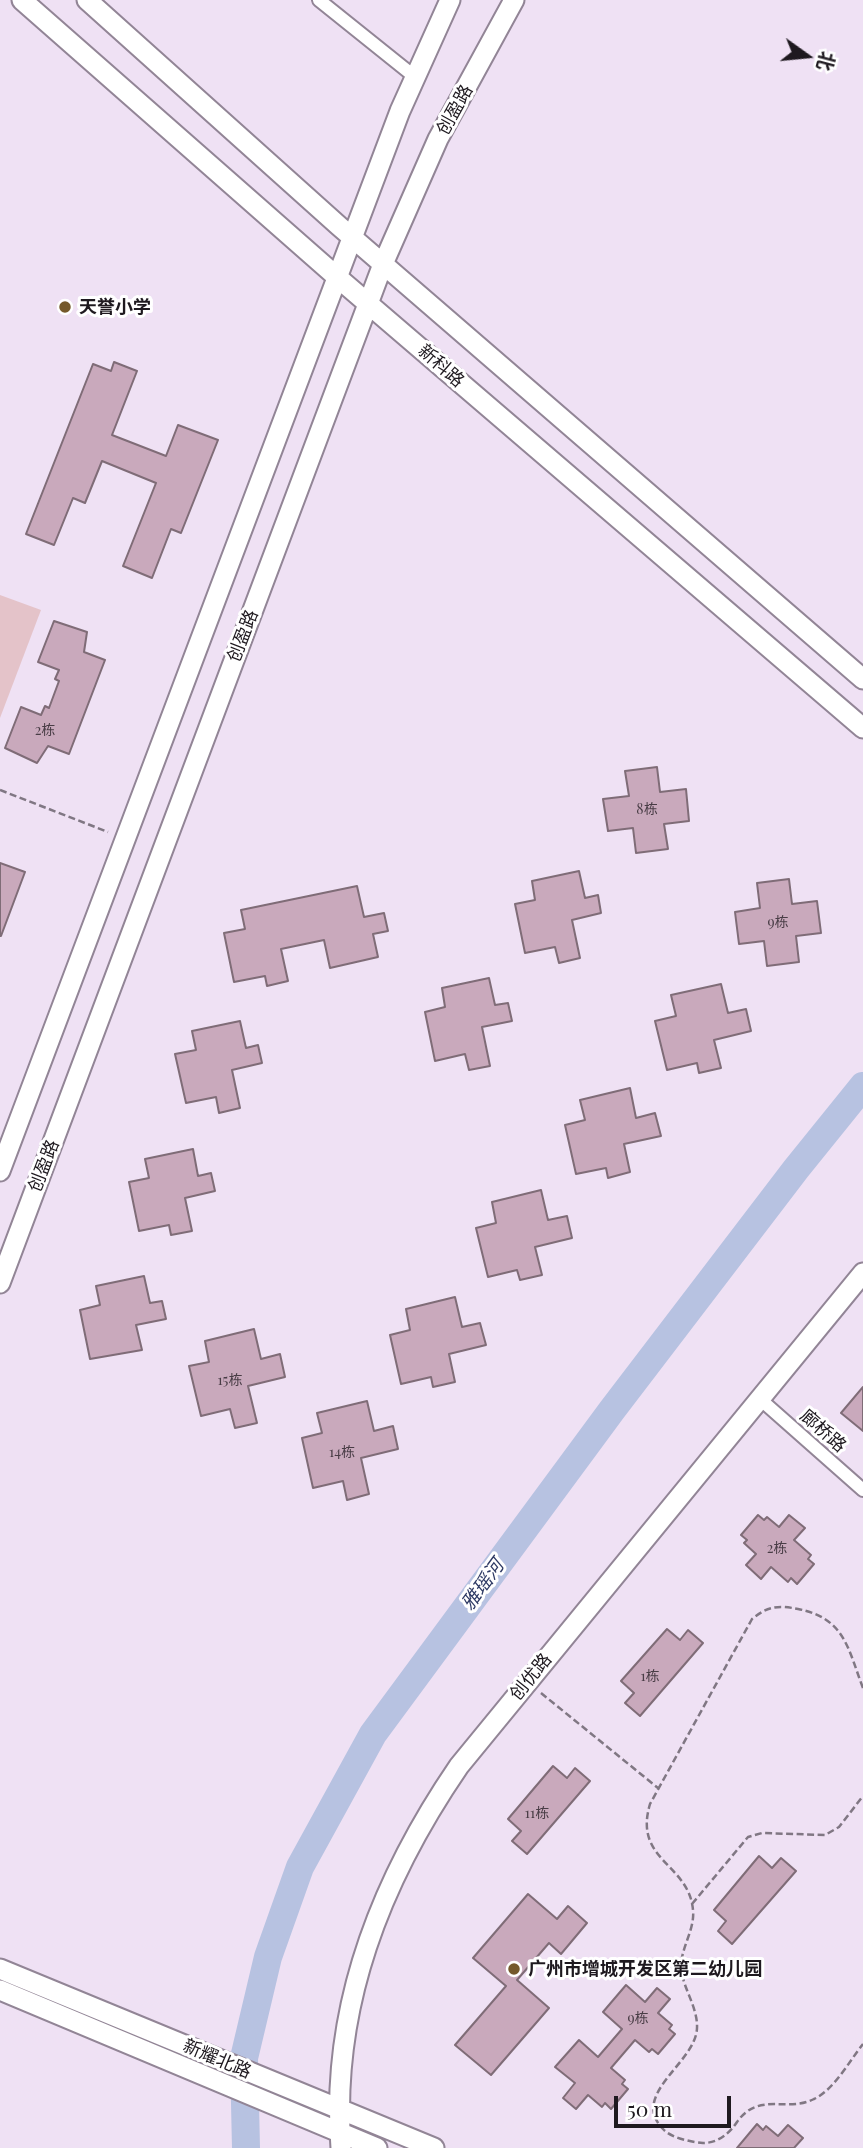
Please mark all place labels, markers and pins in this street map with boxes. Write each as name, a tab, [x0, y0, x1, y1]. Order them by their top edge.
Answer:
place label: 天誉小学	[79, 296, 151, 318]
marker: 天誉小学	[57, 299, 73, 315]
place label: 广州市增城开发区第二幼儿园	[528, 1958, 762, 1980]
marker: 广州市增城开发区第二幼儿园	[506, 1961, 522, 1977]

